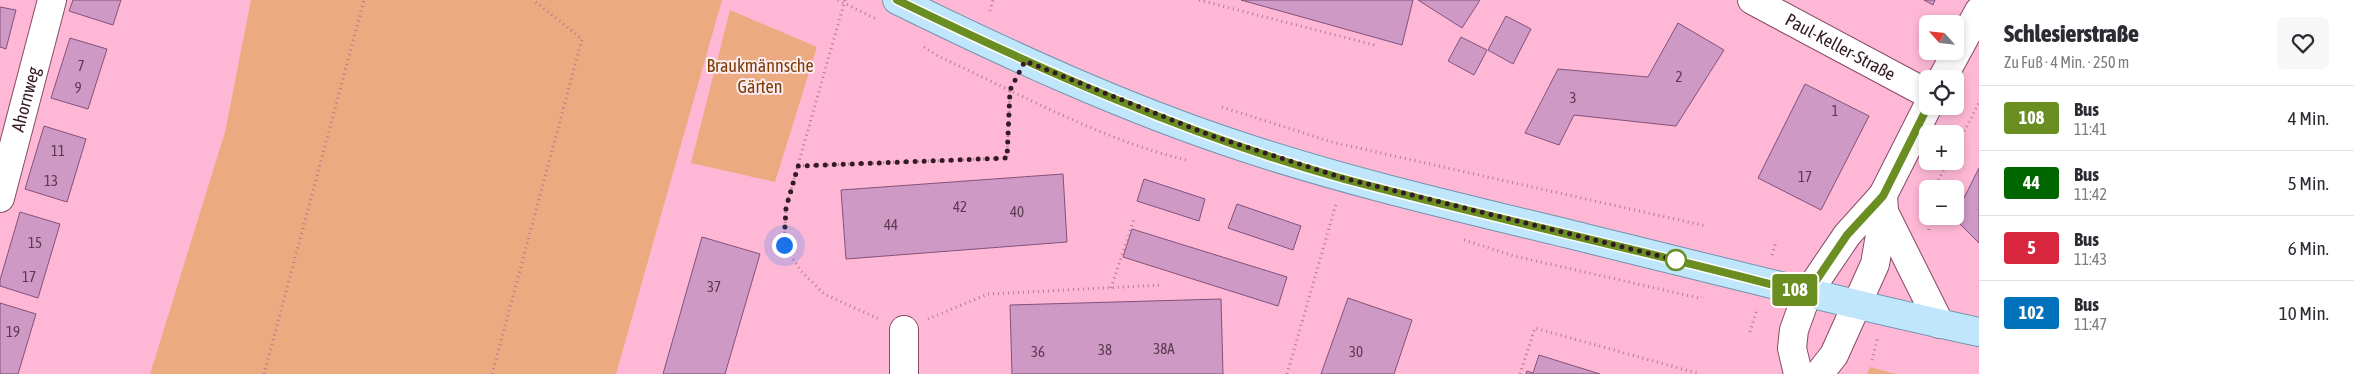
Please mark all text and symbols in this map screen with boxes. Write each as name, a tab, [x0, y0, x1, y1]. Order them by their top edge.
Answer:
street label: Paul-Keller-Straße	[1782, 9, 1899, 85]
north arrow	[1919, 15, 1964, 60]
map controls	[1919, 15, 1964, 225]
button: heart	[2277, 17, 2329, 69]
text: Schlesierstraße	[2004, 20, 2139, 47]
text: Zu Fuß · 4 Min. · 250 m	[2004, 53, 2129, 71]
park label: Braukmännsche Gärten	[706, 55, 814, 97]
house number: 7	[77, 57, 85, 74]
street label: Ahornweg	[7, 64, 44, 134]
house number: 2	[1675, 68, 1683, 85]
button: locate	[1919, 70, 1964, 115]
house number: 9	[74, 79, 82, 96]
house number: 3	[1569, 89, 1577, 106]
text: Bus	[2074, 98, 2099, 120]
house number: 1	[1831, 102, 1839, 119]
text: 108	[2019, 107, 2044, 128]
text: 4 Min.	[2288, 107, 2329, 129]
text: 11:41	[2074, 120, 2107, 138]
button: +	[1919, 125, 1964, 170]
house number: 11	[51, 142, 65, 159]
text: Bus	[2074, 163, 2099, 185]
house number: 17	[1798, 168, 1812, 185]
house number: 13	[44, 172, 58, 189]
text: 44	[2023, 172, 2040, 193]
text: 5 Min.	[2288, 172, 2329, 194]
button: −	[1919, 180, 1964, 225]
text: 11:42	[2074, 185, 2107, 203]
house number: 42	[953, 198, 967, 215]
house number: 40	[1010, 203, 1024, 220]
house number: 44	[884, 216, 898, 233]
text: Bus	[2074, 228, 2099, 250]
your location	[772, 233, 797, 258]
house number: 15	[28, 234, 42, 251]
text: 5	[2027, 237, 2036, 258]
text: 6 Min.	[2288, 237, 2329, 259]
unlabelled marker	[1665, 249, 1687, 271]
text: 11:43	[2074, 250, 2107, 268]
house number: 17	[22, 268, 36, 285]
line badge: 108	[1766, 274, 1824, 306]
house number: 37	[707, 278, 721, 295]
text: 108	[1782, 279, 1808, 300]
text: Bus	[2074, 293, 2099, 315]
text: 102	[2019, 302, 2044, 323]
text: 10 Min.	[2279, 302, 2329, 324]
text: 11:47	[2074, 315, 2107, 333]
house number: 19	[6, 323, 20, 340]
house number: 38A	[1153, 340, 1175, 357]
house number: 38	[1098, 341, 1112, 358]
house number: 36	[1031, 343, 1045, 360]
house number: 30	[1349, 343, 1363, 360]

